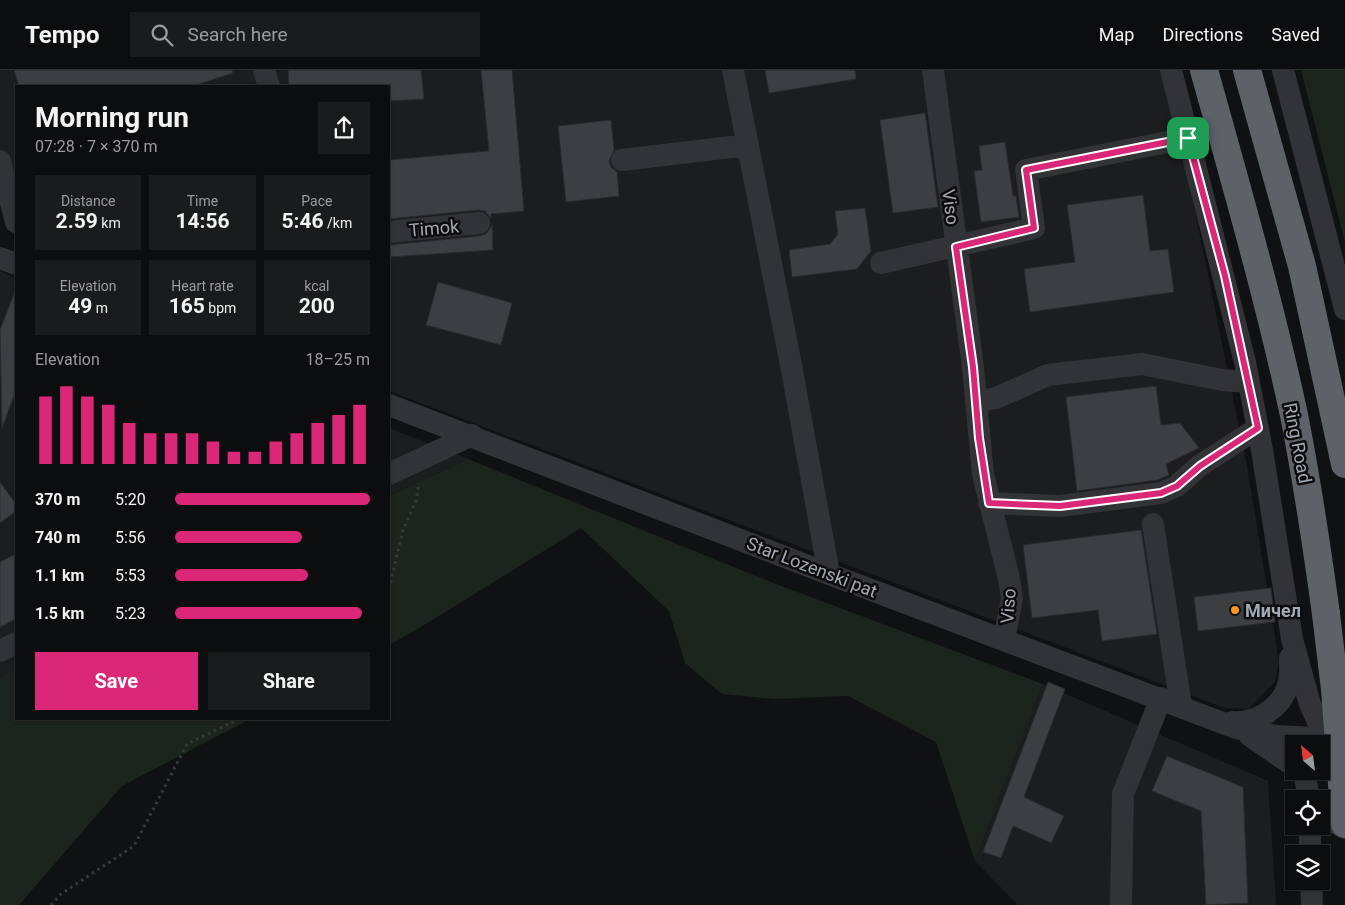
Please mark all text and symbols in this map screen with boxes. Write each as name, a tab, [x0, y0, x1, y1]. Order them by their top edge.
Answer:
search box	[130, 12, 480, 57]
text: Tempo	[25, 21, 100, 49]
icon: search	[148, 21, 176, 49]
text: Search here	[188, 23, 288, 46]
text: Map	[1099, 24, 1134, 45]
text: Directions	[1162, 24, 1243, 45]
text: Saved	[1271, 24, 1320, 45]
text: Morning run	[35, 101, 189, 134]
button: share	[318, 102, 370, 154]
pin	[1167, 117, 1209, 159]
icon: arrive	[1174, 124, 1202, 152]
text: 07:28 · 7 × 370 m	[35, 137, 157, 156]
street label: Viso	[938, 188, 964, 226]
text: Distance	[61, 193, 115, 209]
text: Time	[187, 193, 218, 209]
text: Pace	[301, 193, 332, 209]
text: 2.59	[56, 209, 98, 233]
text: 14:56	[175, 209, 230, 233]
text: 5:46	[281, 209, 324, 233]
text: km	[98, 215, 121, 231]
text: /km	[324, 215, 352, 231]
street label: Timok	[408, 215, 461, 241]
text: Elevation	[60, 278, 117, 294]
text: Heart rate	[171, 278, 234, 294]
text: kcal	[304, 278, 329, 294]
text: 49	[68, 294, 92, 318]
text: 165	[169, 294, 205, 318]
text: 200	[299, 294, 335, 318]
text: m	[92, 300, 108, 316]
text: bpm	[205, 300, 236, 316]
text: Elevation	[35, 350, 100, 369]
text: 18–25 m	[306, 350, 370, 369]
street label: Ring Road	[1280, 401, 1316, 485]
text: 370 m	[35, 490, 80, 509]
text: 5:20	[115, 490, 146, 509]
text: 740 m	[35, 528, 80, 547]
text: 5:56	[115, 528, 146, 547]
street label: Star Lozenski pat	[744, 532, 880, 602]
text: 1.1 km	[35, 566, 84, 585]
text: 5:53	[115, 566, 146, 585]
street label: Viso	[996, 588, 1020, 624]
place label: Мичел	[1245, 600, 1301, 621]
text: 1.5 km	[35, 604, 84, 623]
text: 5:23	[115, 604, 146, 623]
marker: Мичел	[1229, 604, 1241, 616]
button: Save	[35, 652, 198, 710]
button: Share	[208, 652, 370, 710]
north arrow	[1285, 735, 1330, 780]
map controls	[1285, 735, 1330, 890]
button: locate	[1285, 790, 1330, 835]
button: layers	[1285, 845, 1330, 890]

